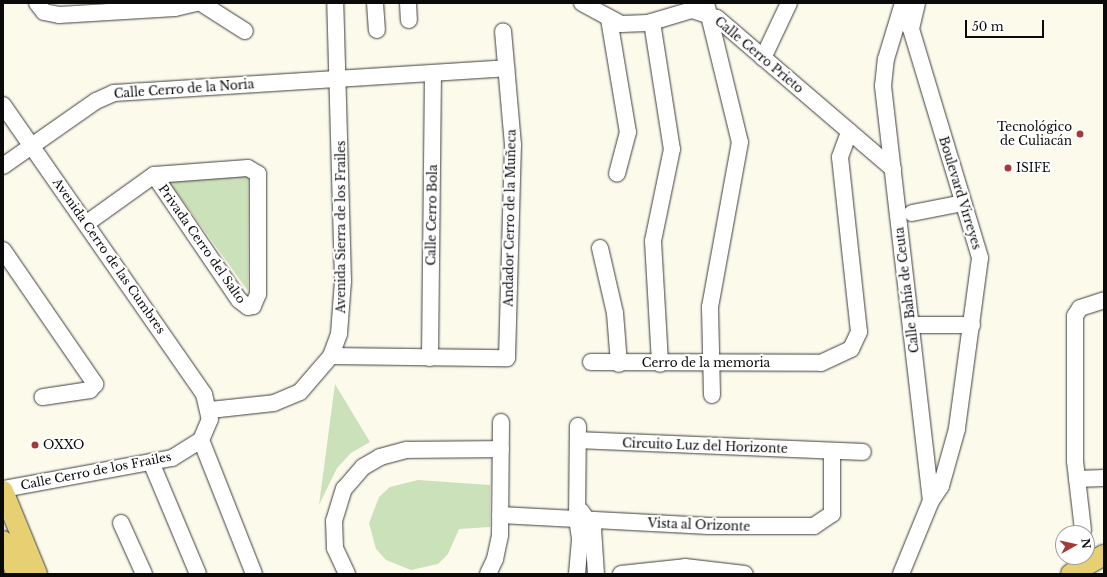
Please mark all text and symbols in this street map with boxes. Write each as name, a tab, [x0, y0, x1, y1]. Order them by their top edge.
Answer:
scale bar	[967, 12, 1046, 38]
street label: Calle Cerro Prieto	[712, 14, 806, 96]
text: 50 m	[972, 19, 1004, 34]
street label: Calle Cerro de la Noria	[113, 77, 255, 101]
place label: Tecnológico de Culiacán	[997, 120, 1072, 148]
street label: Andador Cerro de la Muñeca	[501, 129, 519, 307]
marker: Tecnológico de Culiacán	[1075, 129, 1085, 139]
street label: Boulevard Virreyes	[936, 135, 984, 251]
street label: Avenida Sierra de los Frailes	[334, 141, 348, 313]
place label: ISIFE	[1016, 161, 1050, 175]
marker: ISIFE	[1003, 163, 1013, 173]
street label: Calle Cerro Bola	[424, 164, 440, 266]
street label: Avenida Cerro de las Cumbres	[50, 176, 168, 336]
street label: Privada Cerro del Salto	[155, 182, 249, 306]
street label: Calle Bahía de Ceuta	[892, 226, 922, 354]
street label: Cerro de la memoria	[642, 356, 770, 370]
street label: Circuito Luz del Horizonte	[622, 436, 788, 456]
place label: OXXO	[43, 438, 84, 452]
marker: OXXO	[30, 440, 40, 450]
street label: Calle Cerro de los Frailes	[19, 449, 173, 493]
street label: Vista al Orizonte	[647, 516, 751, 534]
north arrow	[1055, 525, 1095, 565]
text: N	[1078, 537, 1094, 550]

